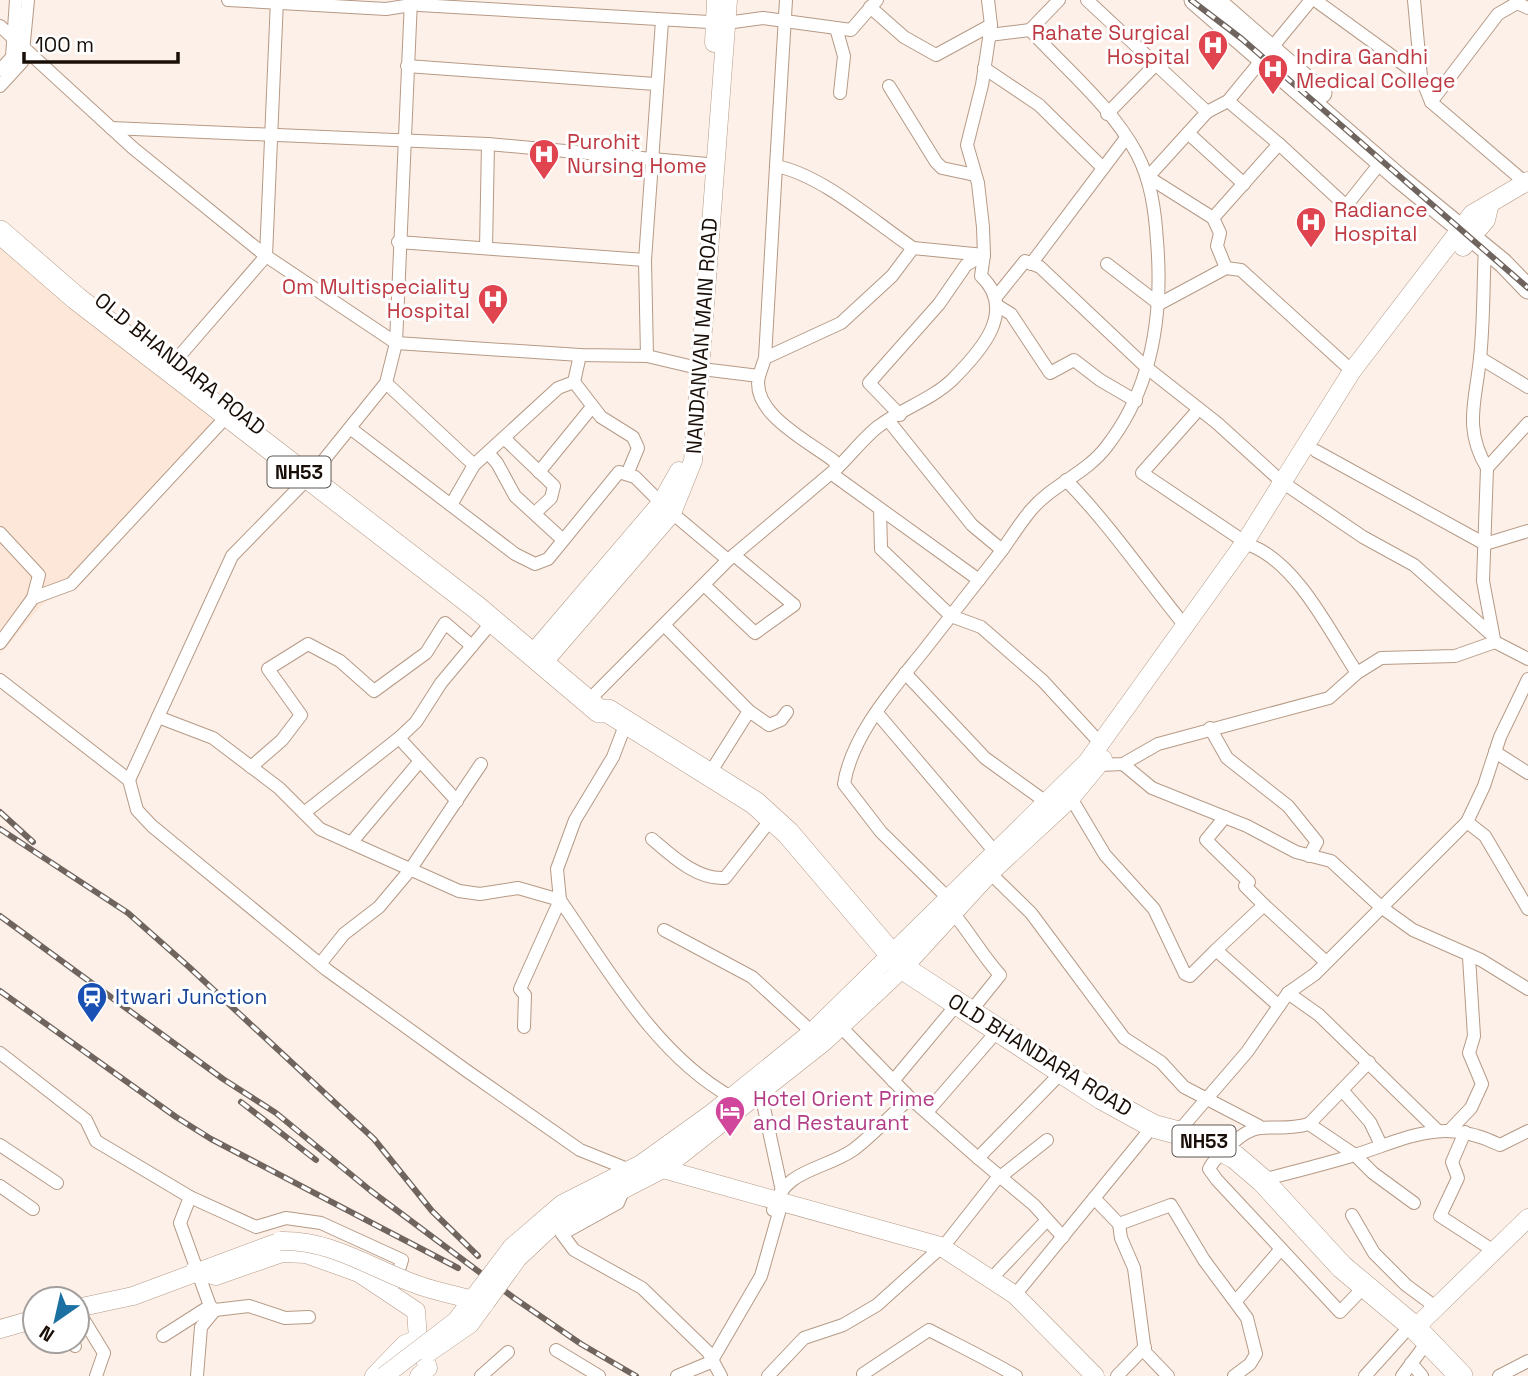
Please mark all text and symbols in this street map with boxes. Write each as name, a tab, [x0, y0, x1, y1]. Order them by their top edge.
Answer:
place label: Rahate Surgical Hospital	[1032, 19, 1190, 70]
scale bar	[24, 21, 178, 65]
hospital icon: Rahate Surgical Hospital	[1196, 28, 1230, 72]
text: 100 m	[35, 31, 94, 58]
place label: Indira Gandhi Medical College	[1296, 43, 1456, 94]
hospital icon: Indira Gandhi Medical College	[1256, 52, 1290, 96]
place label: Purohit Nursing Home	[567, 128, 707, 179]
hospital icon: Purohit Nursing Home	[527, 137, 561, 181]
place label: Radiance Hospital	[1334, 196, 1428, 247]
hospital icon: Radiance Hospital	[1294, 205, 1328, 249]
street label: NANDANVAN MAIN ROAD	[680, 217, 723, 455]
place label: Om Multispeciality Hospital	[282, 273, 470, 324]
hospital icon: Om Multispeciality Hospital	[476, 282, 510, 326]
street label: OLD BHANDARA ROAD	[89, 286, 271, 441]
road number: NH53	[268, 457, 330, 488]
station icon: Itwari Junction	[75, 980, 109, 1024]
place label: Itwari Junction	[115, 983, 267, 1010]
street label: OLD BHANDARA ROAD	[943, 987, 1138, 1122]
place label: Hotel Orient Prime and Restaurant	[753, 1085, 935, 1136]
hotel icon: Hotel Orient Prime and Restaurant	[713, 1094, 747, 1138]
road number: NH53	[1172, 1126, 1236, 1156]
north arrow	[21, 1285, 91, 1355]
text: N	[35, 1320, 59, 1348]

